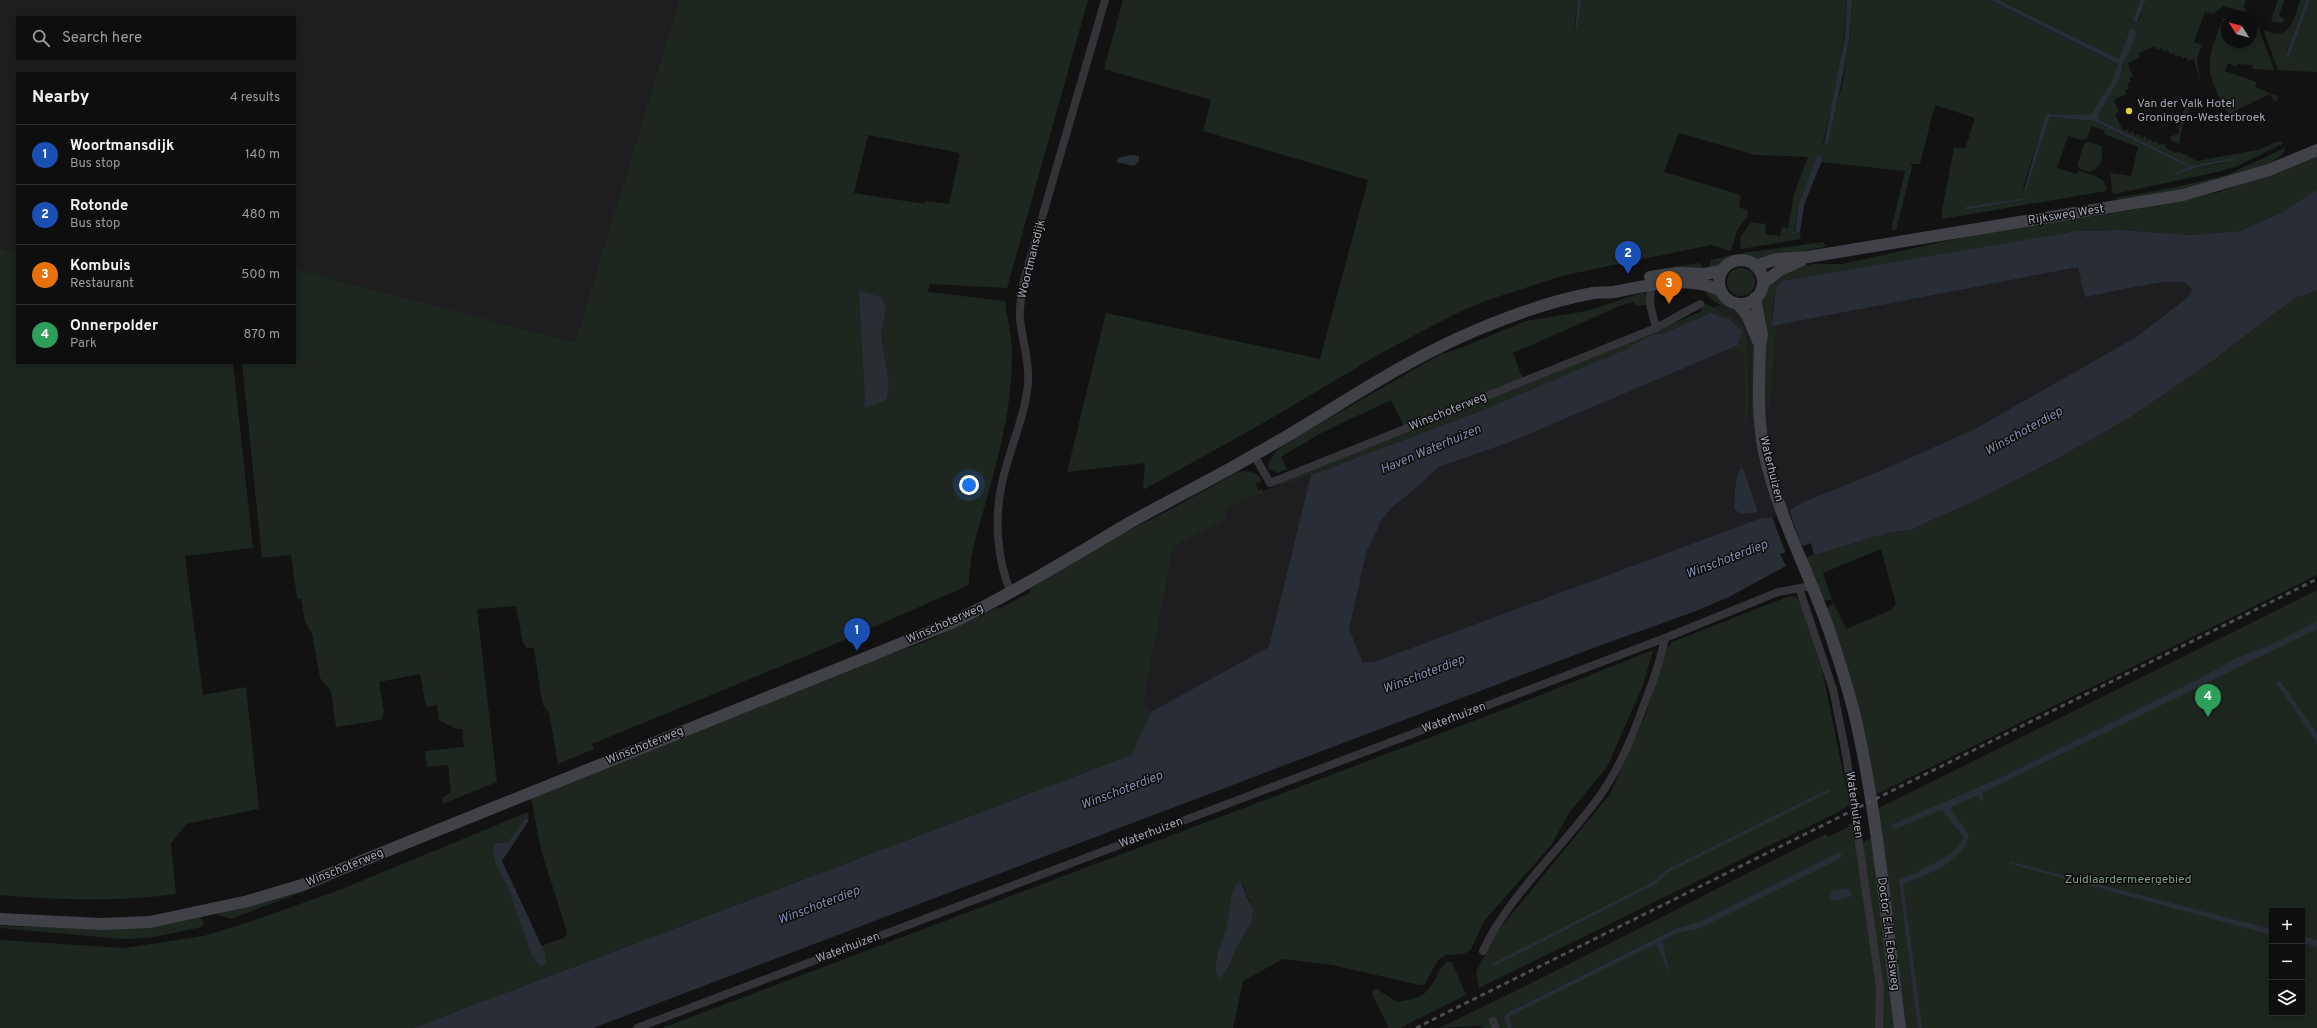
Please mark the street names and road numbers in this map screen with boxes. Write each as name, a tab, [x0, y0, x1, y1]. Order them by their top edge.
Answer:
street label: Rijksweg West	[2027, 201, 2105, 229]
street label: Woortmansdijk	[1014, 218, 1050, 300]
street label: Winschoterweg	[1407, 389, 1489, 435]
street label: Waterhuizen	[1755, 434, 1787, 504]
street label: Winschoterweg	[904, 600, 986, 648]
street label: Waterhuizen	[1420, 698, 1488, 738]
street label: Winschoterweg	[604, 723, 686, 769]
street label: Waterhuizen	[1841, 771, 1867, 839]
street label: Waterhuizen	[1117, 813, 1185, 853]
street label: Winschoterweg	[304, 845, 386, 891]
street label: Doctor E.H. Ebelsweg	[1873, 876, 1903, 992]
street label: Waterhuizen	[814, 928, 882, 968]

